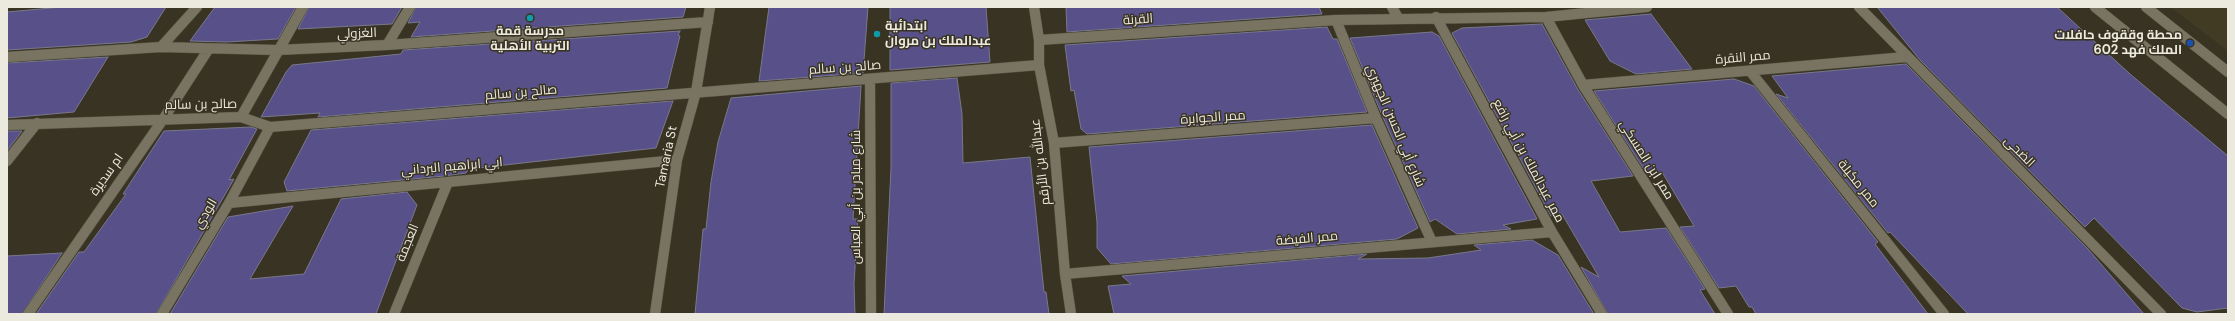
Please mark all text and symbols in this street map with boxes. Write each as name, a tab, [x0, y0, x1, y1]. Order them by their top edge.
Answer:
street label: القرنة	[1122, 11, 1154, 29]
marker: مدرسة قمة التربية الأهلية	[525, 13, 535, 23]
place label: ابتدائية عبدالملك بن مروان	[885, 19, 991, 50]
place label: مدرسة قمة التربية الأهلية	[490, 24, 570, 55]
street label: الغزولي	[337, 26, 377, 42]
place label: محطة وققوف حافلات الملك فهد 602	[2054, 28, 2182, 59]
marker: ابتدائية عبدالملك بن مروان	[872, 29, 882, 39]
marker: محطة وققوف حافلات الملك فهد 602	[2185, 38, 2195, 48]
street label: ممر النقرة	[1715, 48, 1771, 68]
street label: صالح بن سالم	[808, 58, 882, 78]
street label: شارع أبي الحسن الجهيري	[1362, 62, 1428, 190]
street label: صالح بن سالم	[484, 82, 558, 104]
street label: ممر عبدالملك بن أبي رافع	[1489, 96, 1567, 226]
street label: صالح بن سالم	[165, 97, 237, 113]
street label: ممر الجوابرة	[1180, 108, 1246, 128]
street label: ممر ابن المسكي	[1615, 117, 1677, 203]
street label: عبدالله بن الأرقم	[1028, 118, 1054, 206]
street label: Tamaria St	[653, 124, 681, 190]
street label: شارع مبادر بن أبي العباس	[849, 130, 865, 264]
street label: الضحى	[2000, 133, 2038, 171]
street label: ام سديرة	[87, 151, 127, 199]
street label: ابي ابراهيم البرداني	[401, 155, 503, 179]
street label: ممر مكيلة	[1834, 157, 1882, 211]
street label: الودي	[191, 196, 221, 232]
street label: العجمة	[393, 222, 423, 264]
street label: ممر الفيضة	[1275, 229, 1339, 249]

